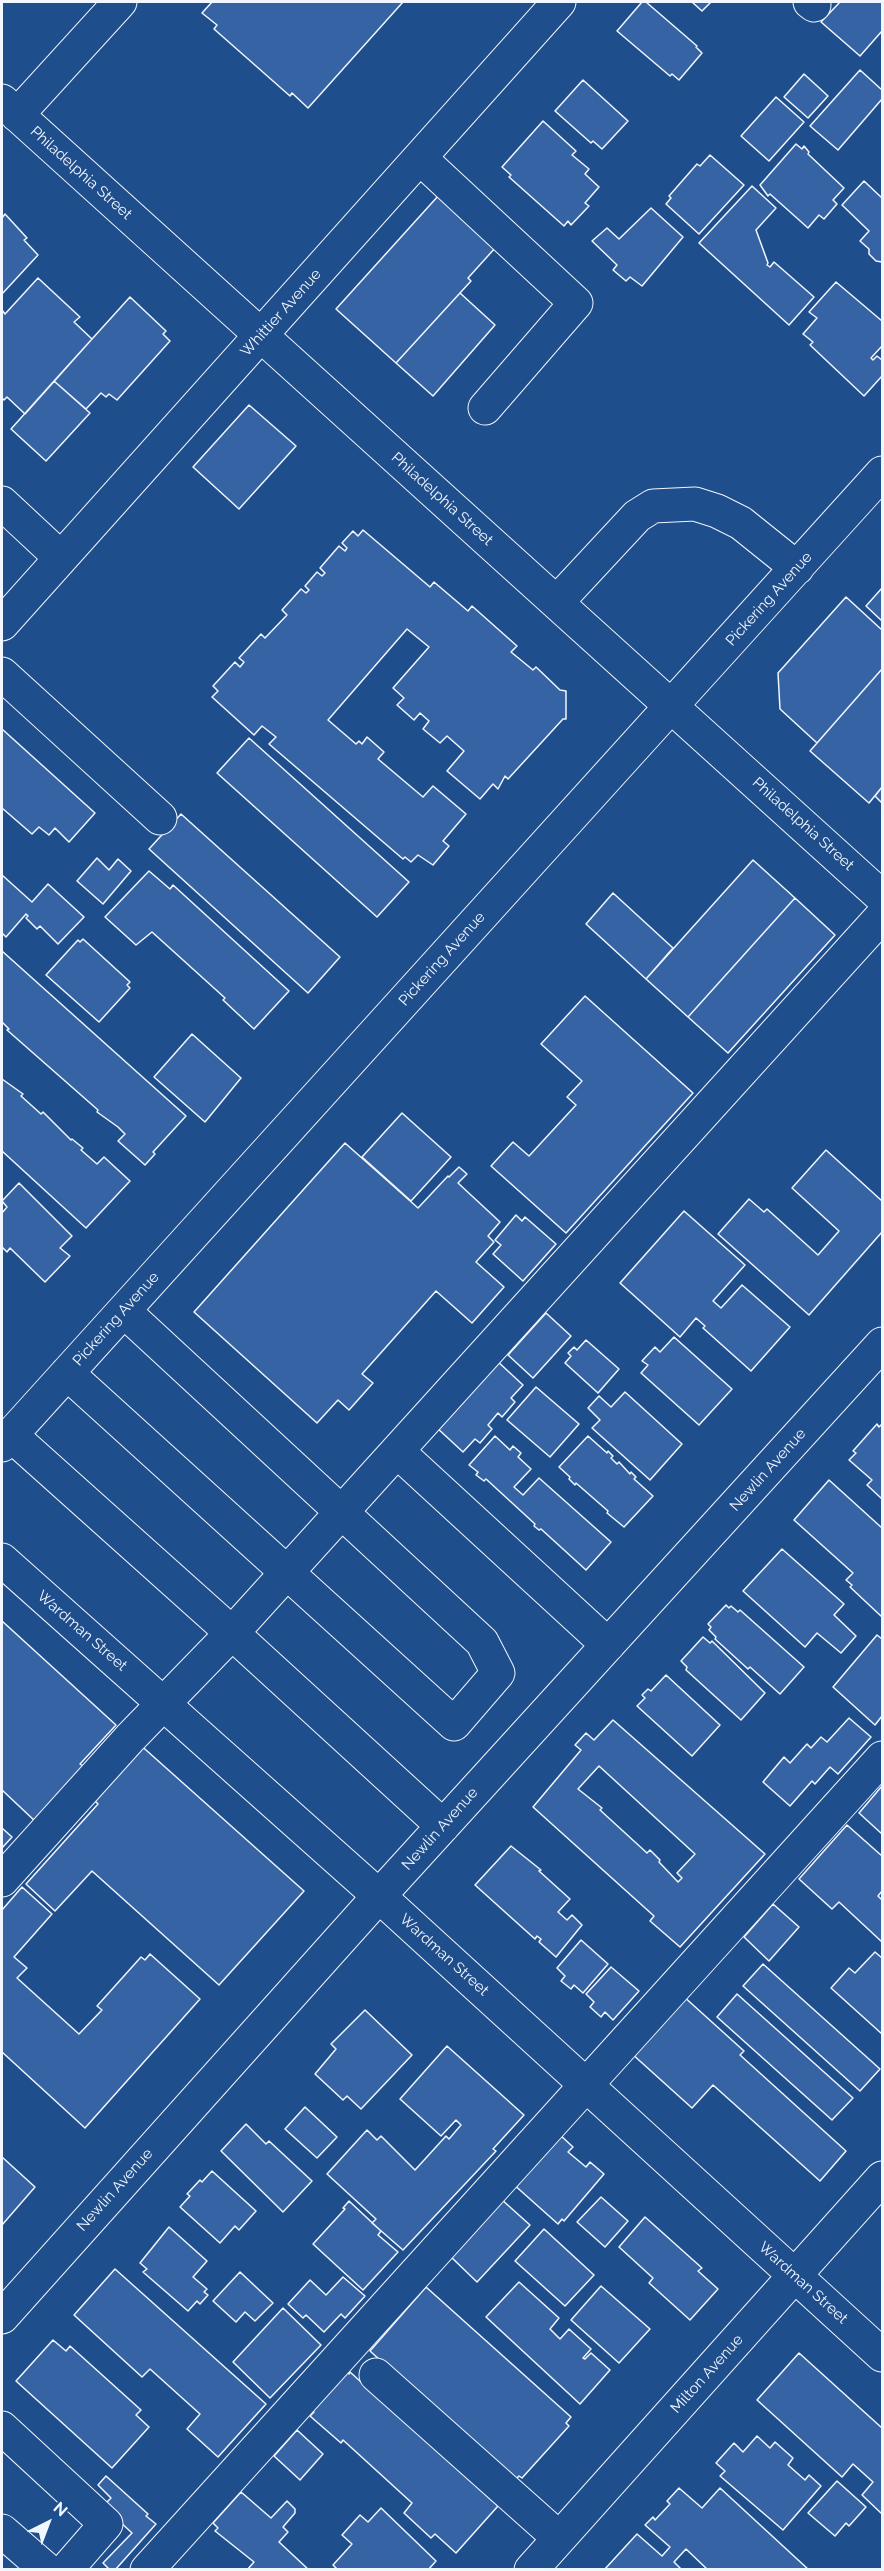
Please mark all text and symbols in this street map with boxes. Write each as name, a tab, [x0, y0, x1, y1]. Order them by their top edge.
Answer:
street label: Philadelphia Street	[26, 123, 136, 223]
street label: Whittier Avenue	[237, 266, 325, 360]
street label: Philadelphia Street	[387, 449, 497, 549]
street label: Pickering Avenue	[722, 548, 816, 650]
street label: Philadelphia Street	[748, 774, 858, 874]
street label: Pickering Avenue	[395, 908, 489, 1010]
street label: Pickering Avenue	[69, 1268, 163, 1370]
street label: Newlin Avenue	[726, 1425, 810, 1515]
street label: Wardman Street	[33, 1587, 131, 1675]
street label: Newlin Avenue	[398, 1784, 482, 1874]
street label: Wardman Street	[396, 1910, 492, 2000]
street label: Newlin Avenue	[73, 2145, 157, 2235]
street label: Wardman Street	[755, 2238, 851, 2328]
street label: Milton Avenue	[667, 2331, 747, 2417]
north arrow	[18, 2493, 78, 2553]
text: N	[49, 2498, 71, 2520]

